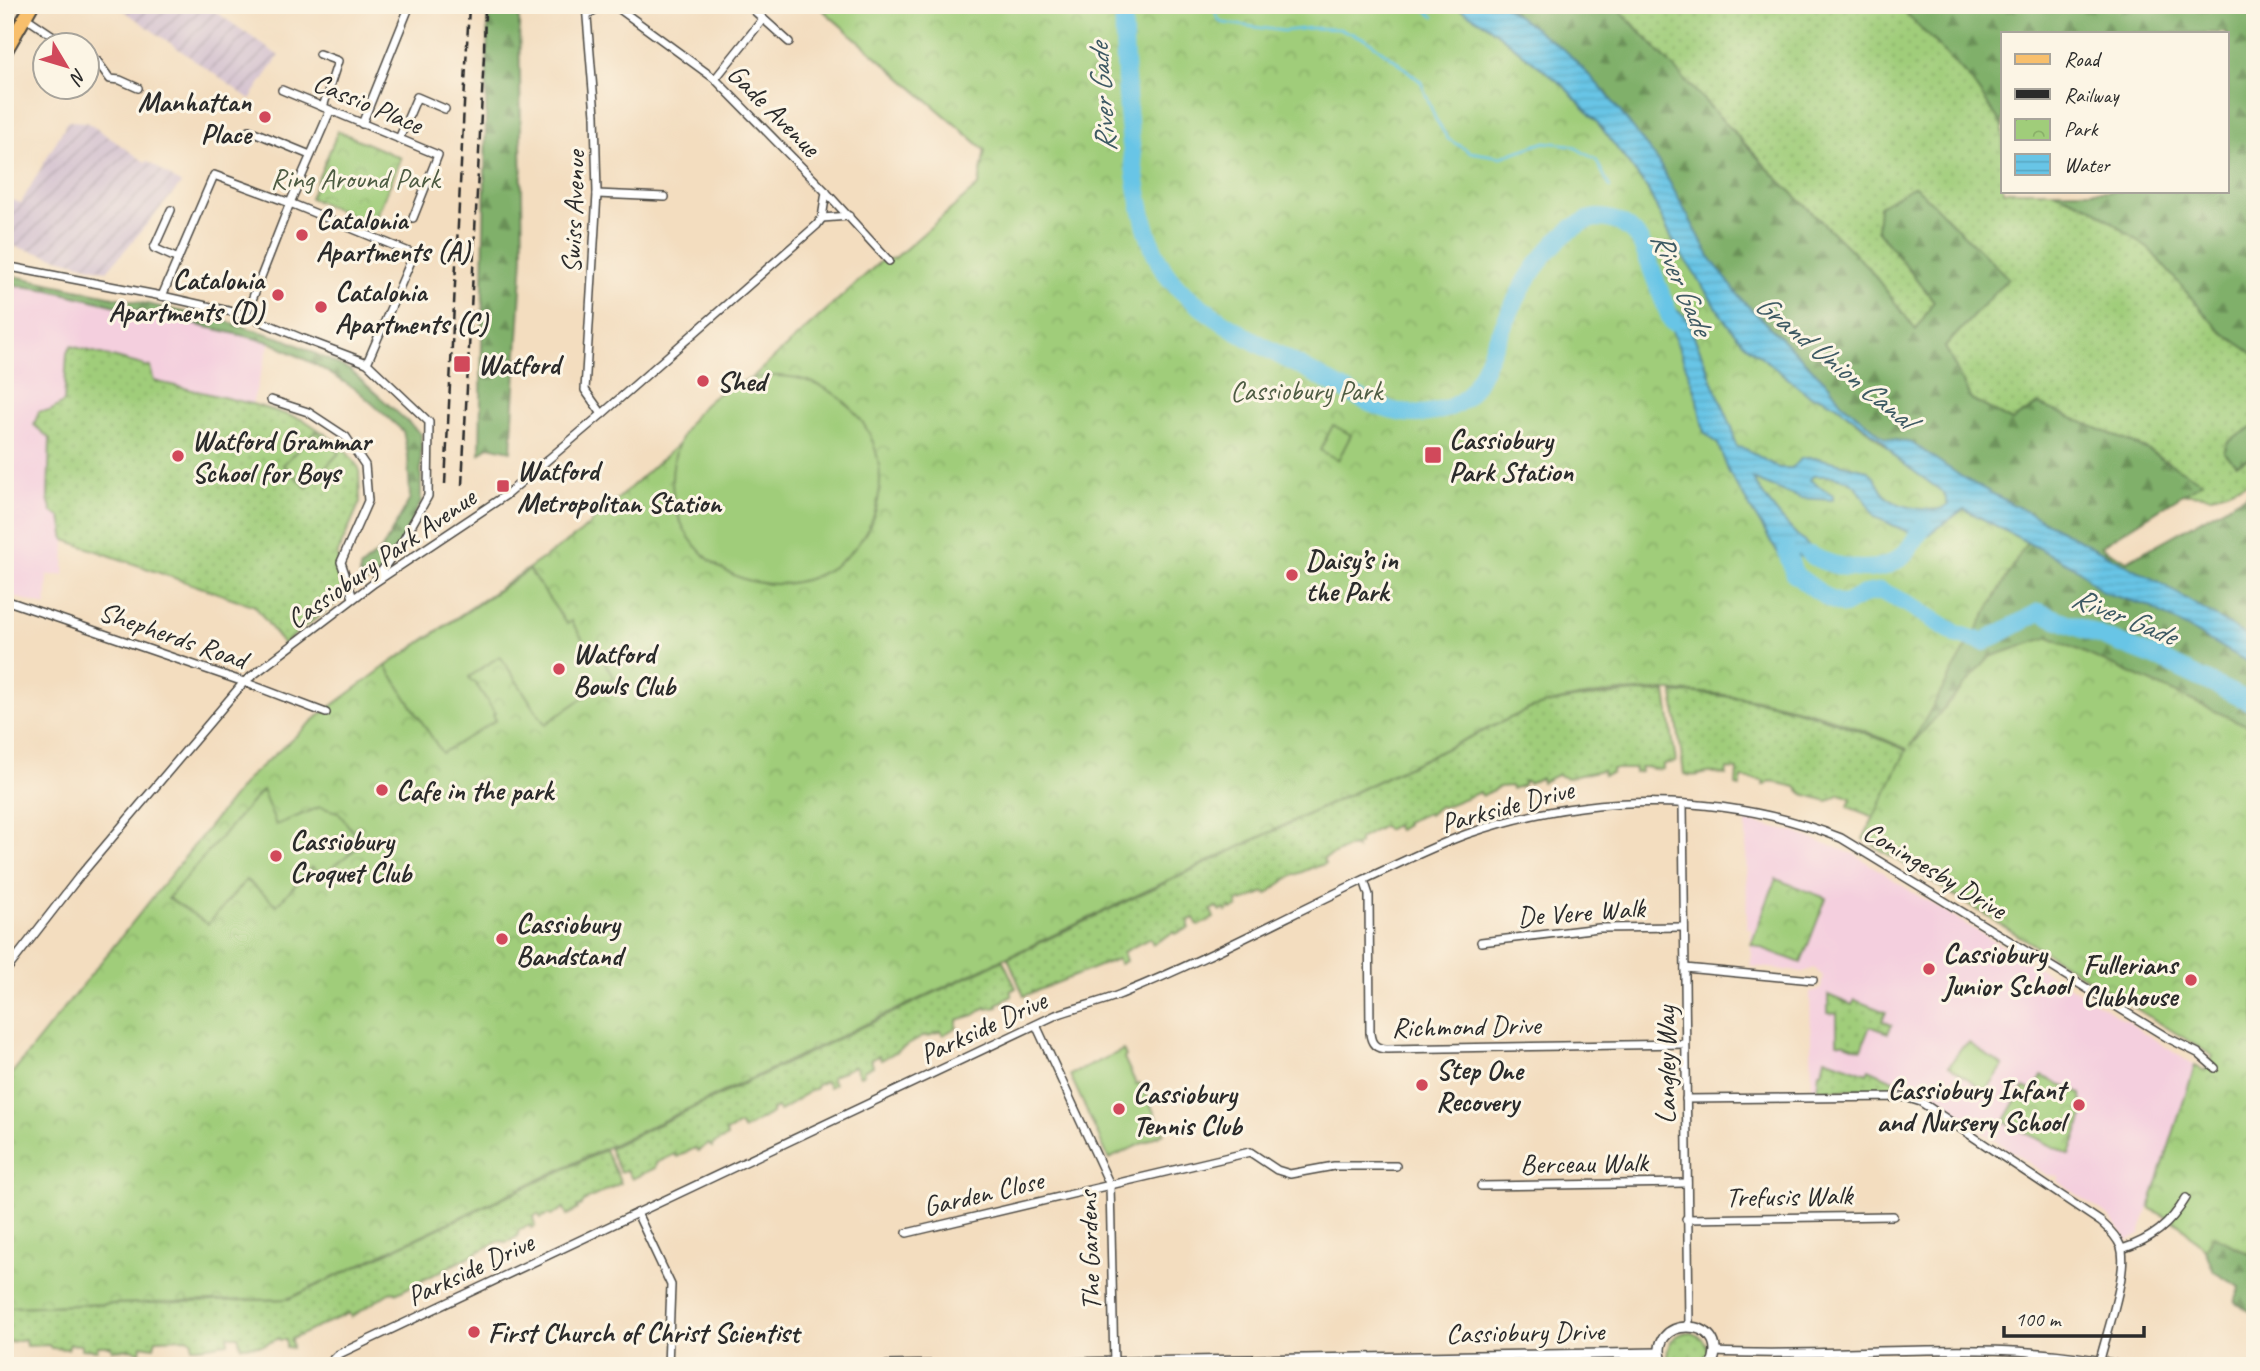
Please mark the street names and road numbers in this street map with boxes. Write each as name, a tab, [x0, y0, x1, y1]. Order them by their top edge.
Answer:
street label: Gade Avenue	[720, 56, 829, 165]
street label: Cassio Place	[308, 64, 430, 142]
street label: Swiss Avenue	[553, 148, 593, 274]
street label: Cassiobury Park Avenue	[280, 479, 484, 636]
street label: Shepherds Road	[95, 593, 255, 678]
street label: Parkside Drive	[1437, 771, 1579, 840]
street label: Coningesby Drive	[1857, 814, 2015, 927]
street label: De Vere Walk	[1516, 890, 1648, 934]
street label: Parkside Drive	[914, 982, 1054, 1072]
street label: Langley Way	[1648, 1004, 1683, 1124]
street label: Richmond Drive	[1391, 1007, 1543, 1045]
street label: Berceau Walk	[1520, 1144, 1650, 1182]
street label: Garden Close	[920, 1162, 1048, 1224]
street label: Trefusis Walk	[1725, 1177, 1854, 1215]
street label: The Gardens	[1069, 1188, 1109, 1311]
street label: Parkside Drive	[401, 1224, 541, 1314]
street label: Cassiobury Drive	[1445, 1313, 1606, 1351]

